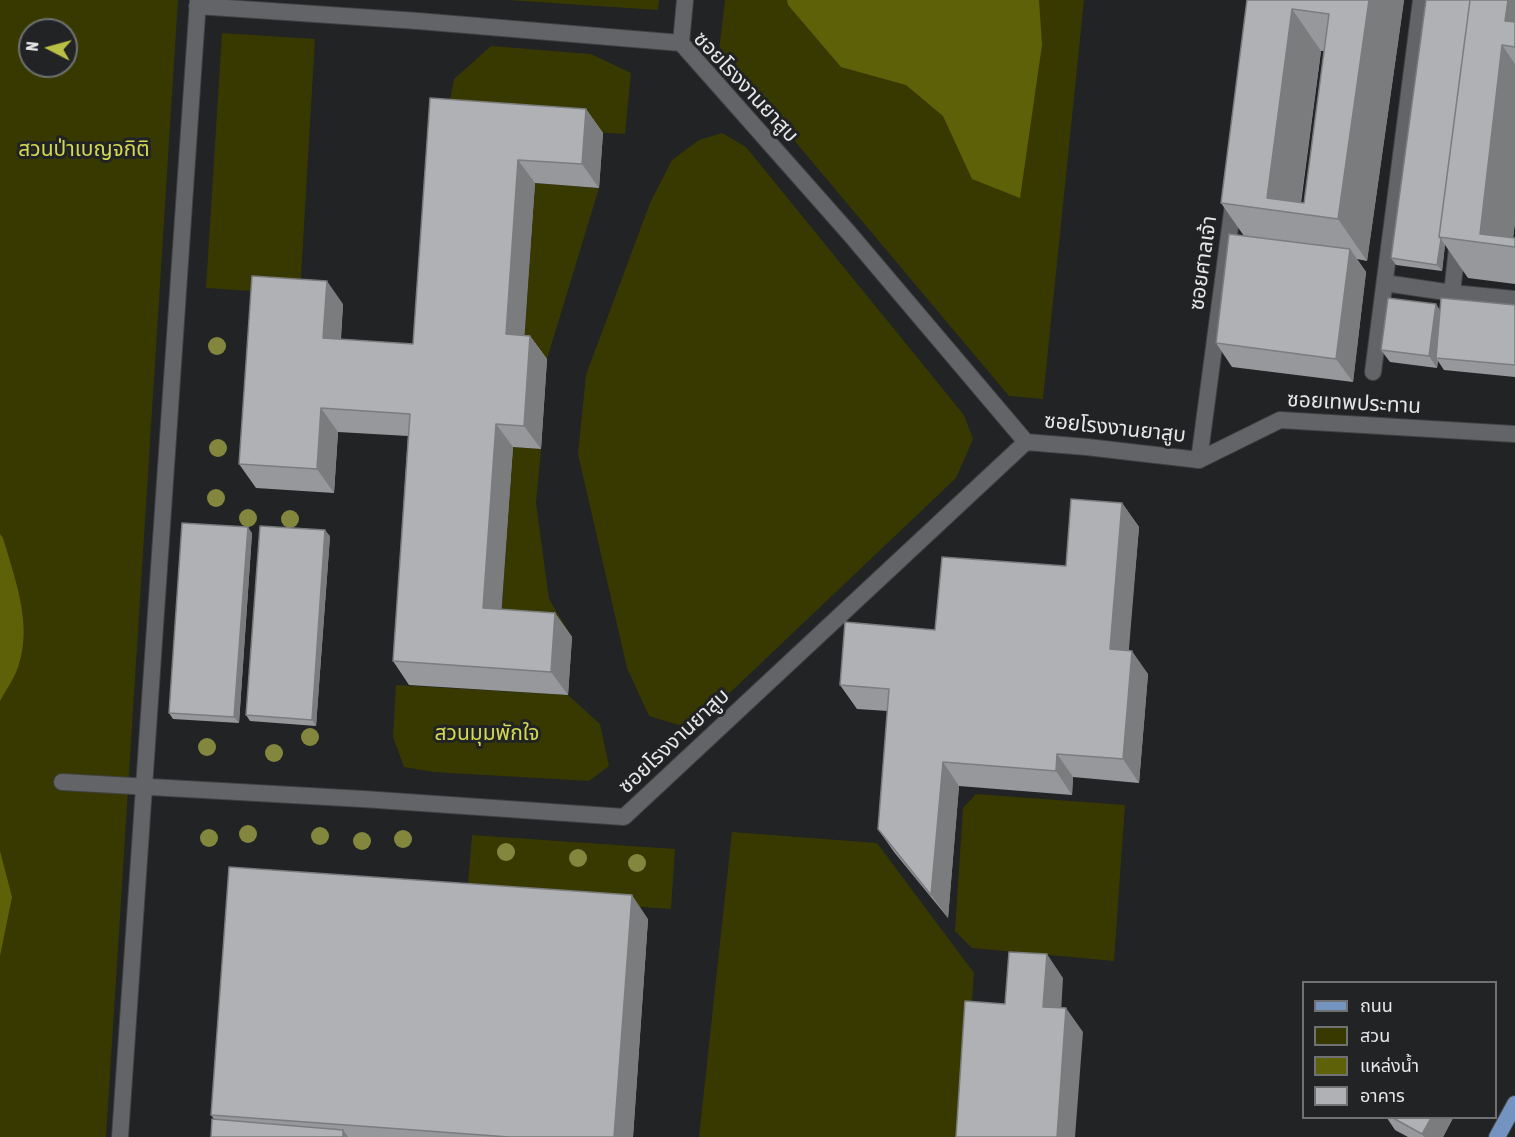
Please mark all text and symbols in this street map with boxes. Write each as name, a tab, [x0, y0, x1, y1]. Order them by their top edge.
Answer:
north arrow	[18, 18, 78, 78]
street label: ซอยโรงงานยาสูบ	[688, 26, 804, 148]
text: N	[23, 41, 42, 52]
park label: สวนป่าเบญจกิติ	[18, 136, 150, 162]
street label: ซอยศาลเจ้า	[1184, 214, 1222, 312]
street label: ซอยเทพประทาน	[1286, 387, 1422, 419]
street label: ซอยโรงงานยาสูบ	[1043, 408, 1187, 448]
street label: ซอยโรงงานยาสูบ	[613, 683, 735, 799]
park label: สวนมุมพักใจ	[435, 720, 539, 746]
legend	[1302, 981, 1497, 1119]
text: ถนน	[1360, 995, 1393, 1016]
text: สวน	[1360, 1025, 1390, 1046]
text: แหล่งน้ำ	[1360, 1055, 1419, 1076]
text: อาคาร	[1360, 1085, 1405, 1106]

